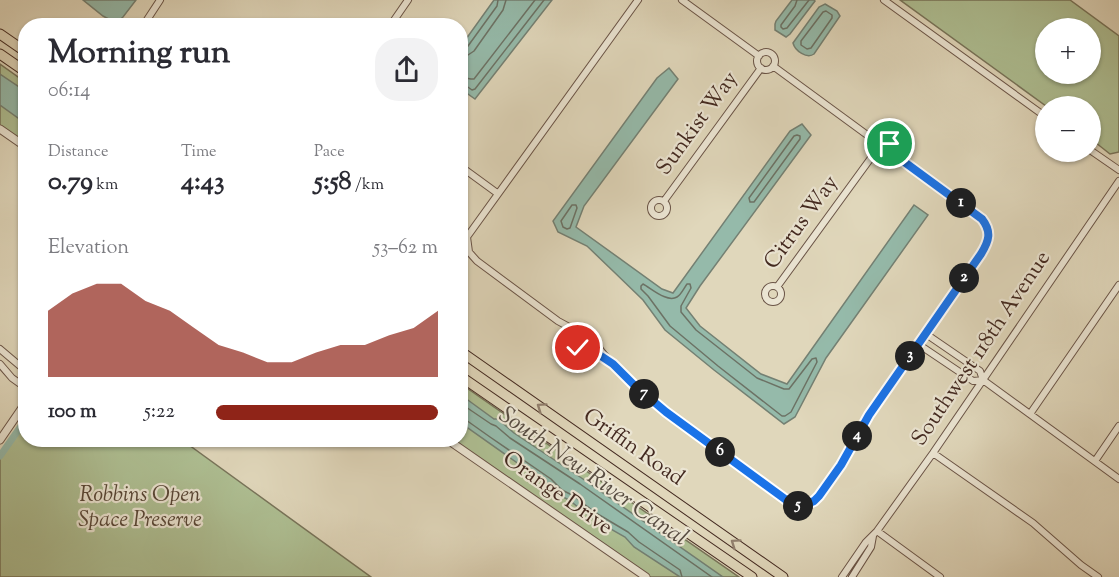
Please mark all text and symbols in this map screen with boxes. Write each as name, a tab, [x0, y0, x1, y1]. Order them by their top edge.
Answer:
map controls	[1035, 18, 1101, 162]
button: +	[1035, 18, 1101, 84]
text: Morning run	[48, 30, 230, 78]
button: share	[375, 38, 438, 101]
street label: Sunkist Way	[649, 65, 747, 183]
text: 06:14	[48, 77, 90, 106]
button: −	[1035, 96, 1101, 162]
pin	[864, 118, 915, 169]
icon: arrive	[873, 127, 906, 160]
text: Distance	[48, 141, 108, 164]
text: Time	[181, 141, 217, 164]
text: Pace	[314, 141, 345, 164]
text: 0.79	[48, 164, 93, 201]
text: 4:43	[181, 164, 224, 201]
text: 5:58	[314, 164, 352, 201]
street label: Citrus Way	[757, 169, 847, 277]
text: km	[93, 174, 118, 197]
text: /km	[352, 174, 384, 197]
pin: 1	[946, 188, 976, 218]
text: 1	[958, 191, 964, 214]
text: Elevation	[48, 234, 129, 263]
text: 53–62 m	[373, 234, 438, 263]
street label: Southwest 118th Avenue	[905, 245, 1059, 453]
pin: 2	[949, 263, 979, 293]
text: 2	[960, 266, 968, 289]
pin	[552, 322, 603, 373]
icon: check	[561, 331, 594, 364]
pin: 3	[895, 341, 925, 371]
text: 3	[907, 344, 913, 367]
pin: 7	[629, 379, 659, 409]
text: 7	[640, 382, 648, 405]
text: 100 m	[48, 398, 97, 427]
text: 5:22	[144, 398, 175, 427]
water label: South New River Canal	[492, 399, 694, 555]
street label: Griffin Road	[576, 401, 690, 495]
one-way arrow	[537, 404, 548, 415]
pin: 4	[842, 421, 872, 451]
text: 4	[853, 424, 861, 447]
pin: 6	[705, 437, 735, 467]
text: 6	[716, 440, 724, 463]
street label: Orange Drive	[495, 444, 619, 544]
park label: Robbins Open Space Preserve	[78, 480, 202, 537]
pin: 5	[783, 491, 813, 521]
text: 5	[795, 494, 801, 517]
one-way arrow	[731, 539, 742, 550]

